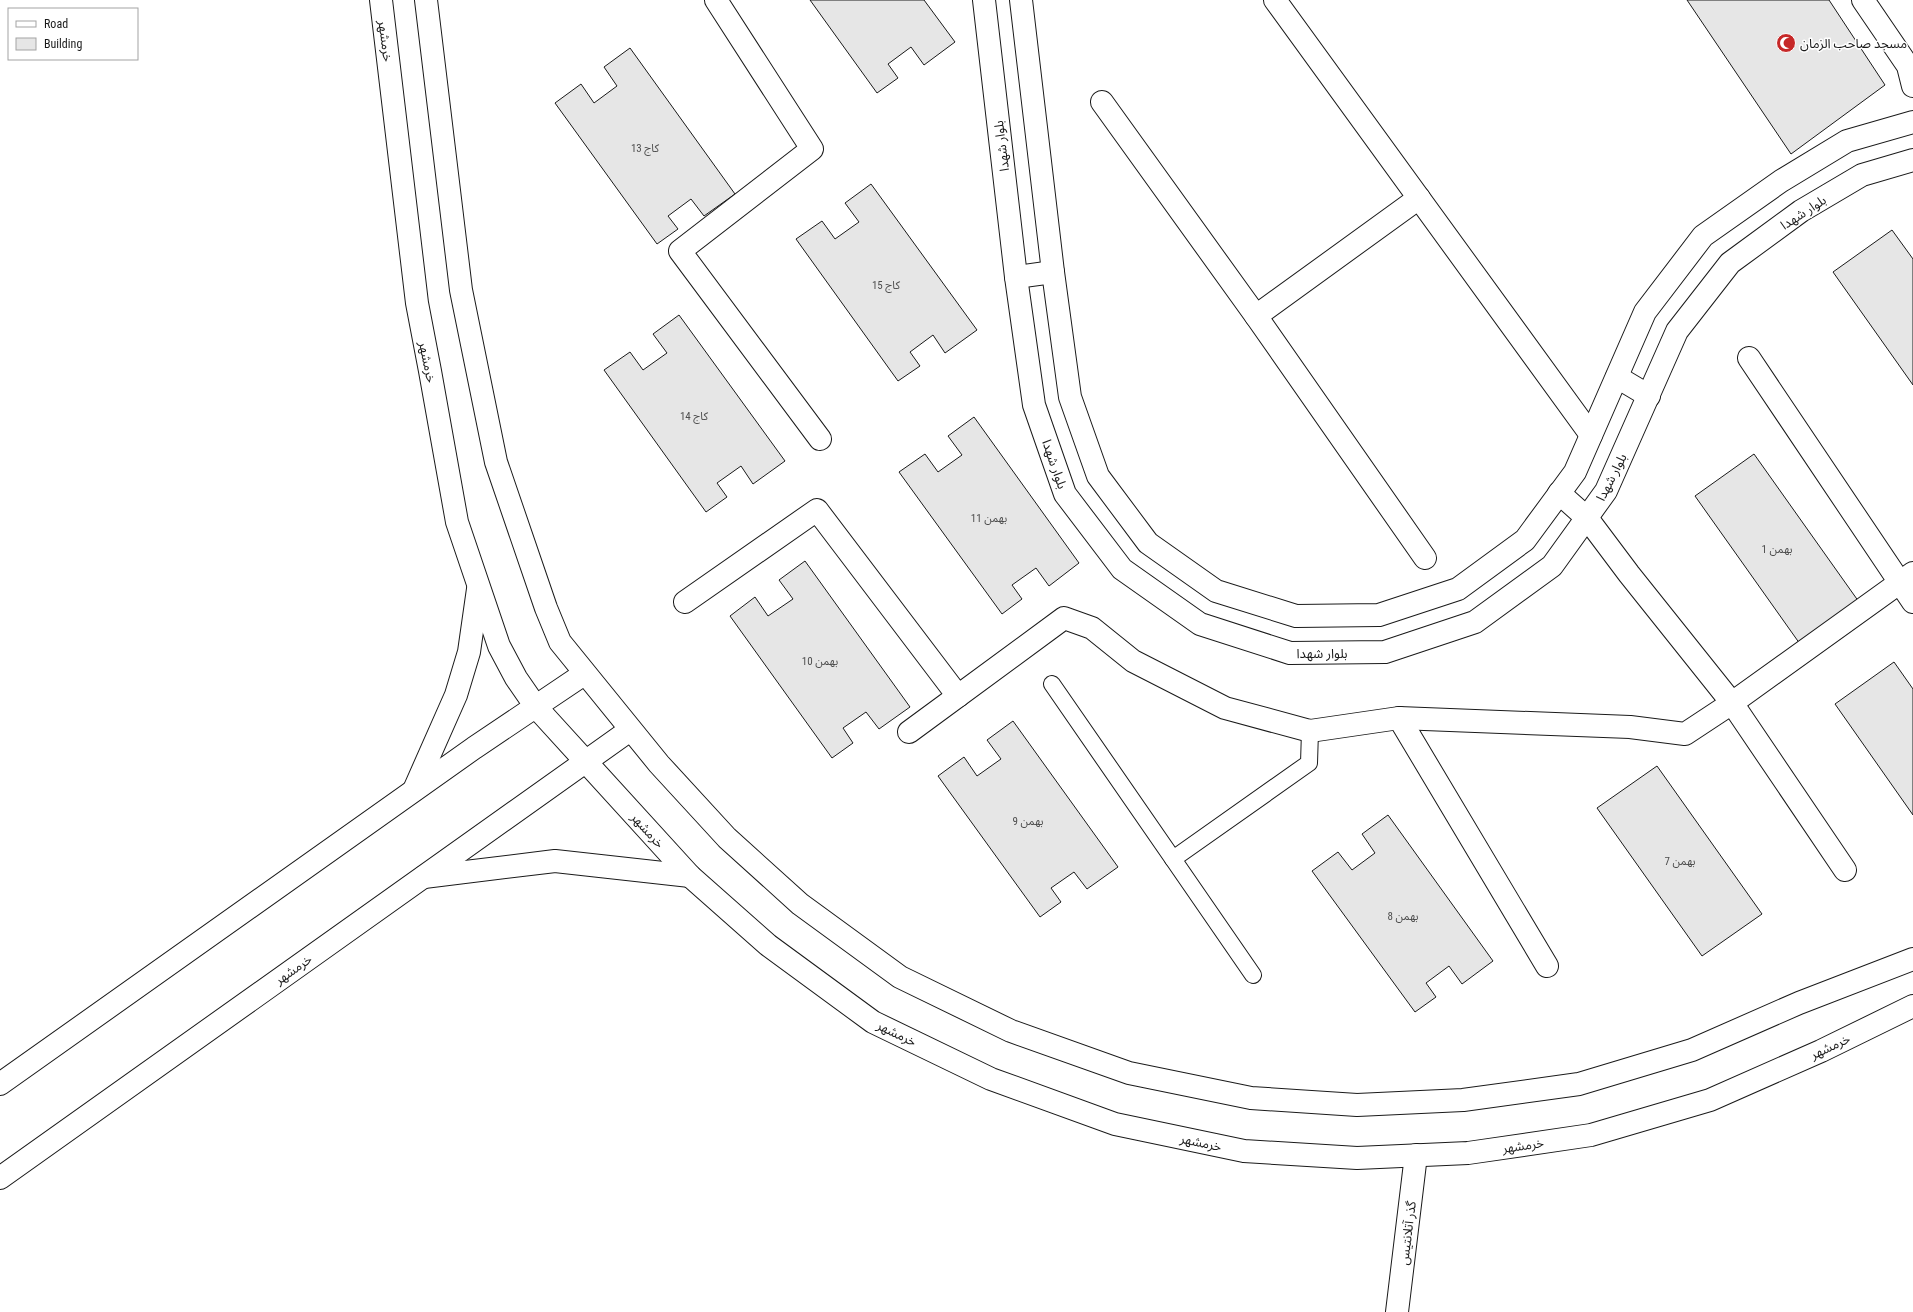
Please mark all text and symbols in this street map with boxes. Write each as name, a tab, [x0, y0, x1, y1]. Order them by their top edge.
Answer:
legend	[8, 8, 138, 60]
text: Road	[44, 17, 68, 31]
street label: خرمشهر	[374, 18, 396, 63]
mosque icon: مسجد صاحب الزمان	[1775, 32, 1797, 54]
place label: مسجد صاحب الزمان	[1800, 36, 1907, 52]
text: Building	[44, 37, 82, 51]
street label: بلوار شهدا	[991, 120, 1013, 172]
house number: کاج 13	[631, 142, 660, 156]
street label: بلوار شهدا	[1778, 192, 1829, 233]
house number: کاج 15	[872, 279, 901, 293]
street label: خرمشهر	[415, 339, 439, 385]
house number: کاج 14	[680, 410, 709, 424]
street label: بلوار شهدا	[1038, 438, 1070, 491]
street label: بلوار شهدا	[1593, 451, 1631, 504]
house number: بهمن 11	[971, 512, 1007, 525]
house number: بهمن 1	[1762, 543, 1792, 556]
street label: بلوار شهدا	[1296, 646, 1348, 662]
house number: بهمن 10	[802, 655, 838, 668]
street label: خرمشهر	[627, 809, 667, 852]
house number: بهمن 9	[1013, 815, 1043, 828]
house number: بهمن 7	[1665, 855, 1695, 868]
house number: بهمن 8	[1388, 910, 1418, 923]
street label: خرمشهر	[271, 951, 316, 989]
street label: خرمشهر	[873, 1017, 919, 1050]
street label: خرمشهر	[1807, 1031, 1853, 1063]
street label: خرمشهر	[1178, 1131, 1223, 1155]
street label: خرمشهر	[1500, 1135, 1545, 1157]
street label: گذر آتلانتیس	[1396, 1200, 1420, 1266]

